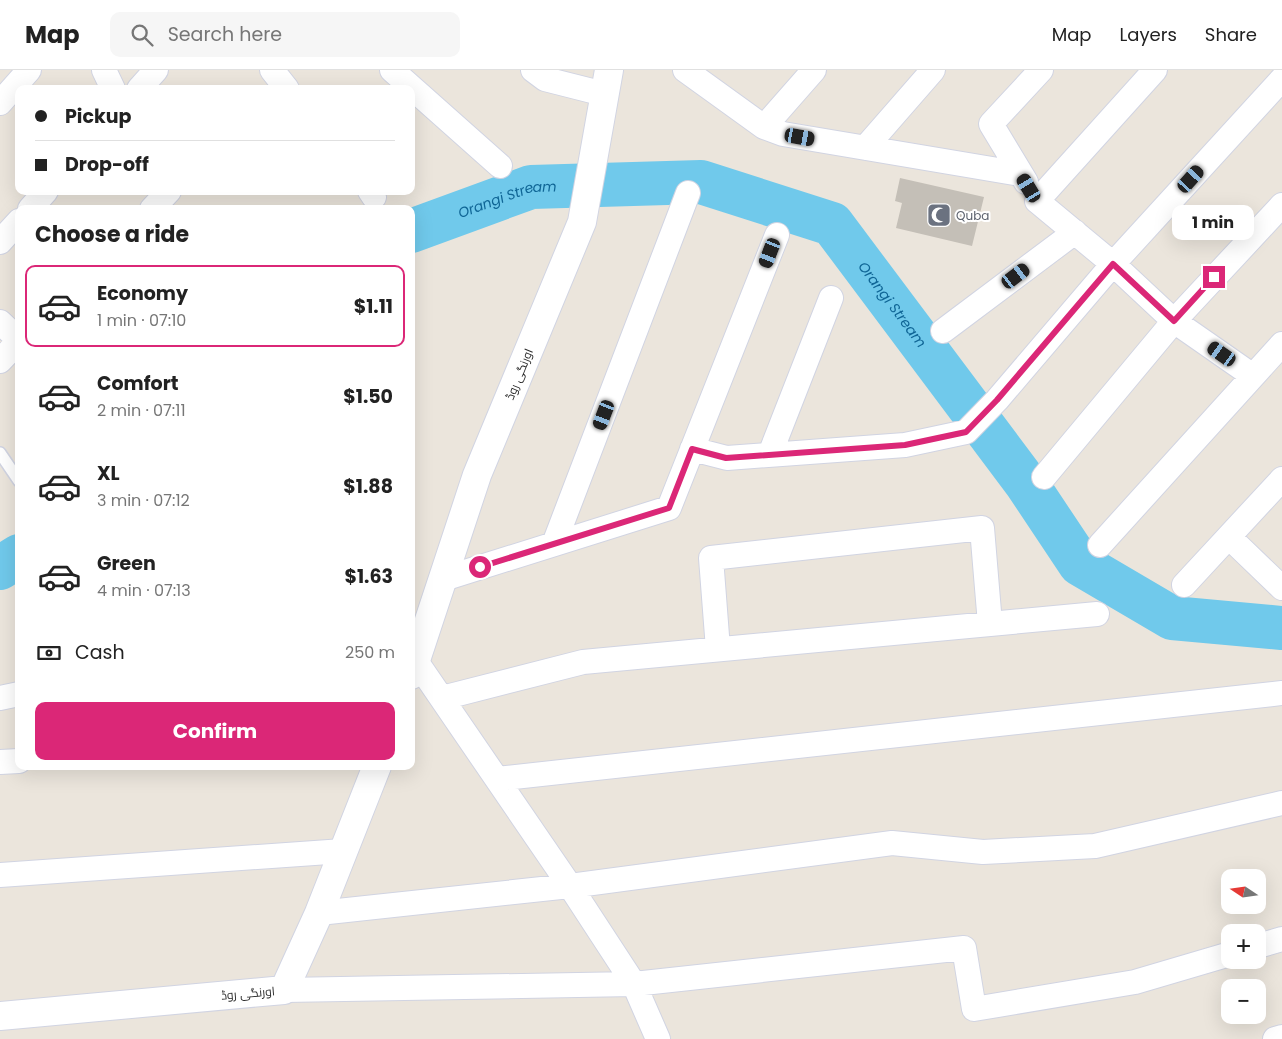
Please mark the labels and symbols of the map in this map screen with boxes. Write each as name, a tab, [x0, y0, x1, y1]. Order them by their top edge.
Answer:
car	[783, 127, 816, 147]
car	[1175, 163, 1206, 195]
car	[1014, 171, 1043, 205]
water label: Orangi Stream	[455, 176, 557, 223]
mosque icon: Quba	[926, 202, 952, 228]
callout: 1 min	[1173, 204, 1255, 240]
place label: Quba	[956, 207, 989, 224]
car	[757, 236, 782, 270]
water label: Orangi Stream	[853, 257, 931, 352]
car	[999, 261, 1032, 291]
route end	[1203, 266, 1225, 288]
car	[1205, 339, 1238, 369]
street label: اورنگی روڈ	[501, 346, 537, 402]
car	[591, 398, 616, 432]
route start	[469, 556, 491, 578]
north arrow	[1221, 869, 1266, 914]
street label: اورنگی روڈ	[220, 982, 276, 1004]

